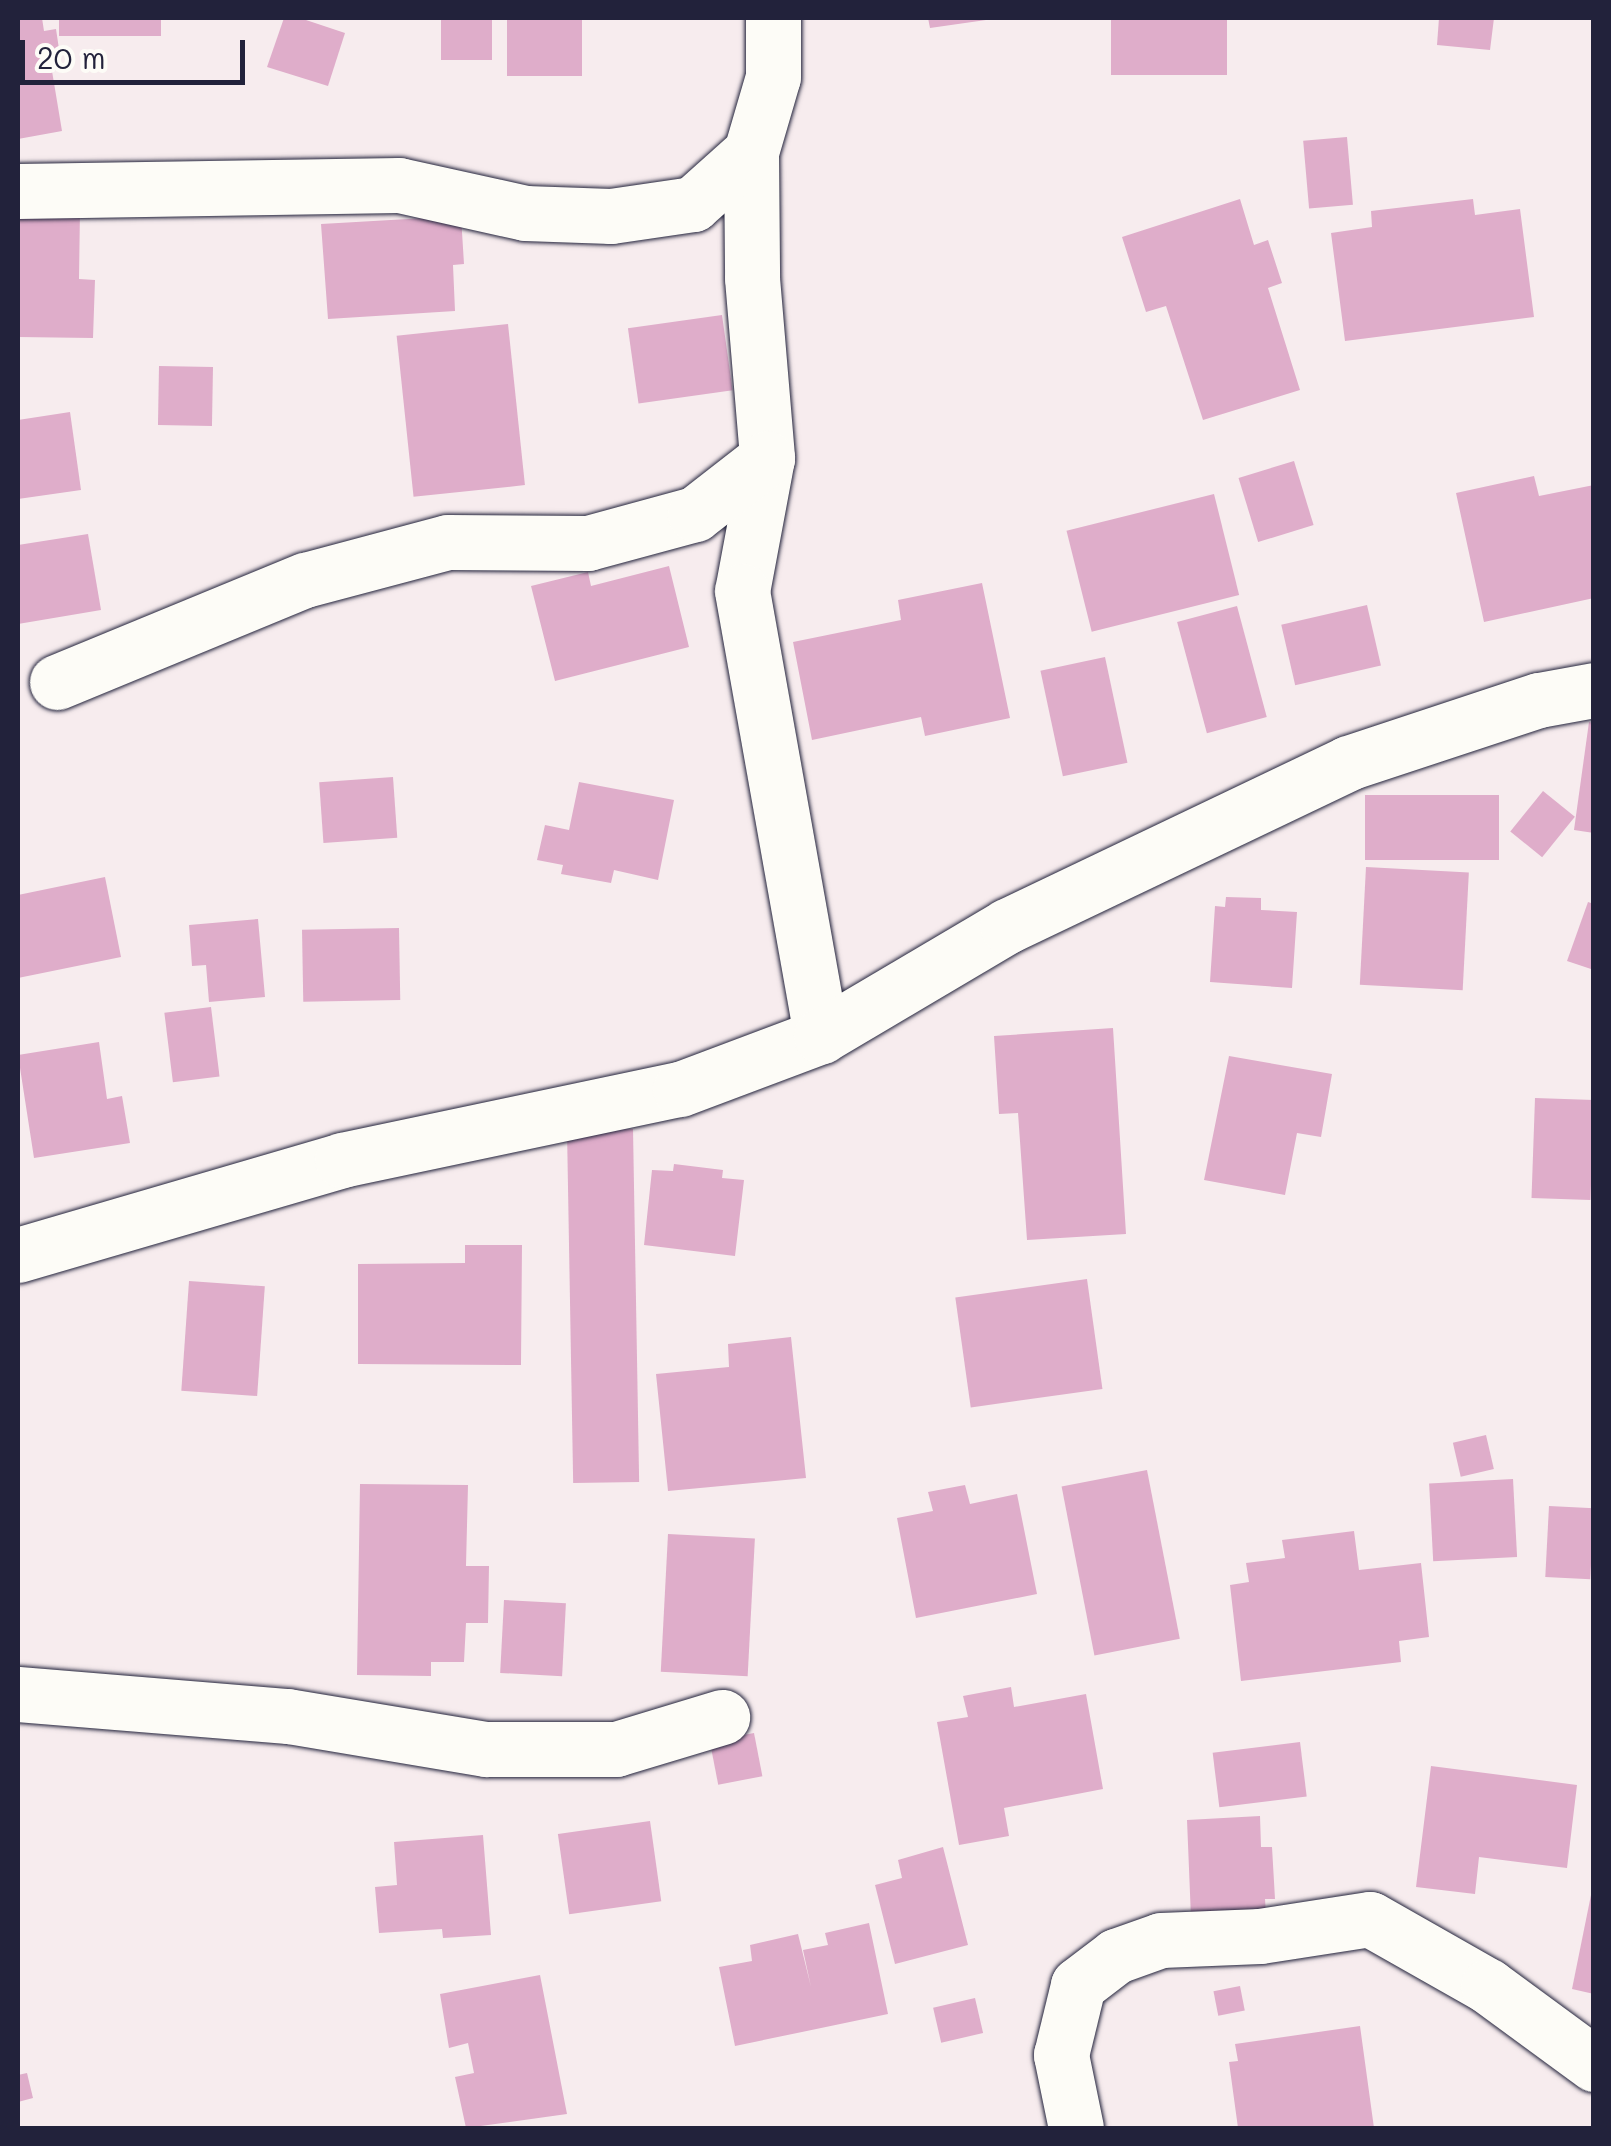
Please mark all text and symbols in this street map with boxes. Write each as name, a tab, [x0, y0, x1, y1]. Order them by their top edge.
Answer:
scale bar	[25, 20, 250, 82]
text: 20 m	[37, 37, 106, 77]

